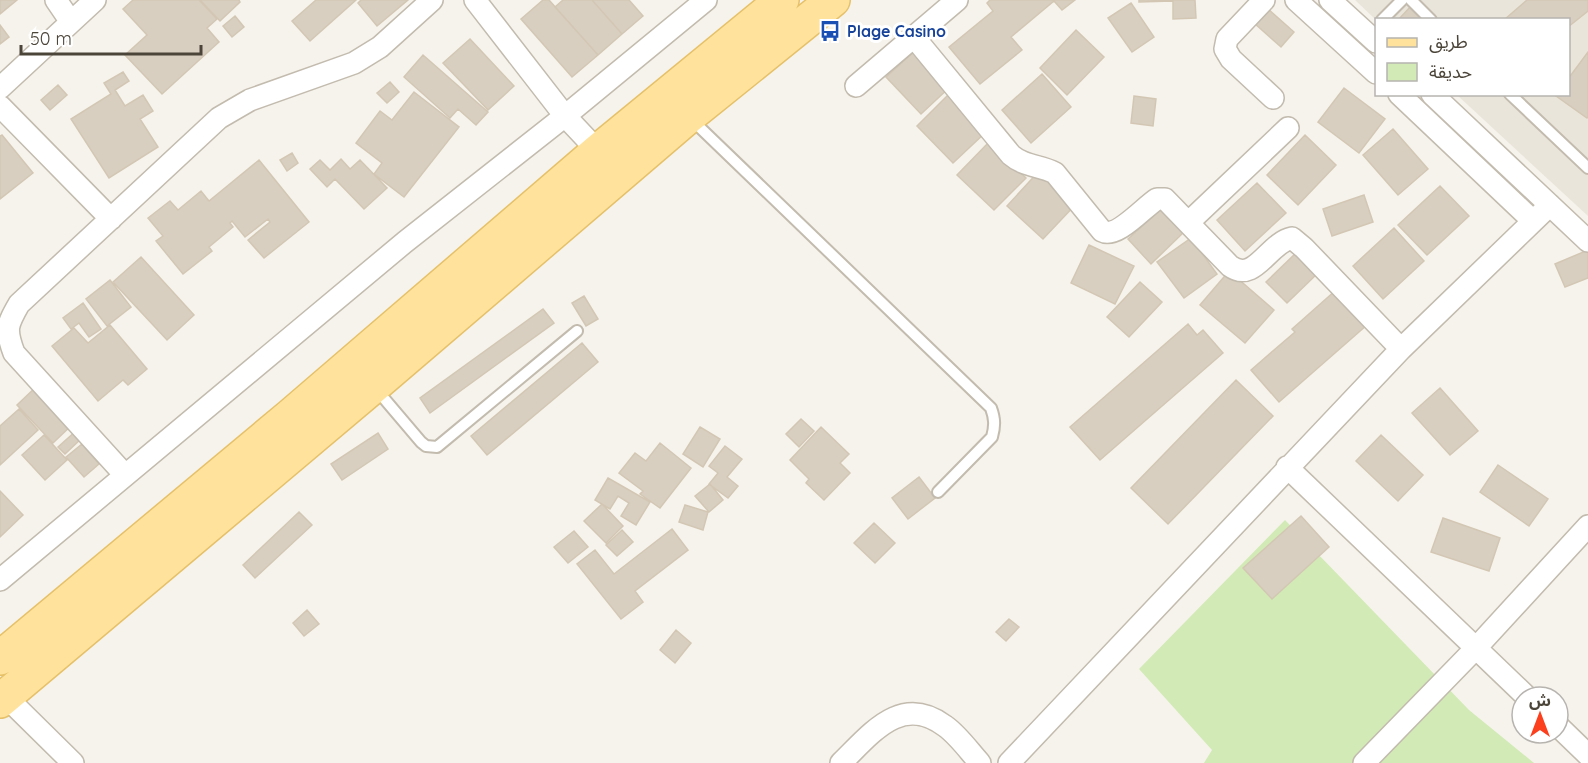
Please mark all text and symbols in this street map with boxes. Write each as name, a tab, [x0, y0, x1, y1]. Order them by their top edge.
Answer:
scale bar	[21, 18, 201, 56]
legend	[1375, 18, 1570, 96]
bus stop icon: Plage Casino	[818, 19, 842, 43]
place label: Plage Casino	[847, 21, 946, 41]
text: 50 m	[30, 27, 72, 50]
text: طريق	[1429, 30, 1468, 53]
text: حديقة	[1429, 60, 1472, 83]
north arrow	[1510, 685, 1570, 745]
text: ش	[1529, 690, 1551, 710]

